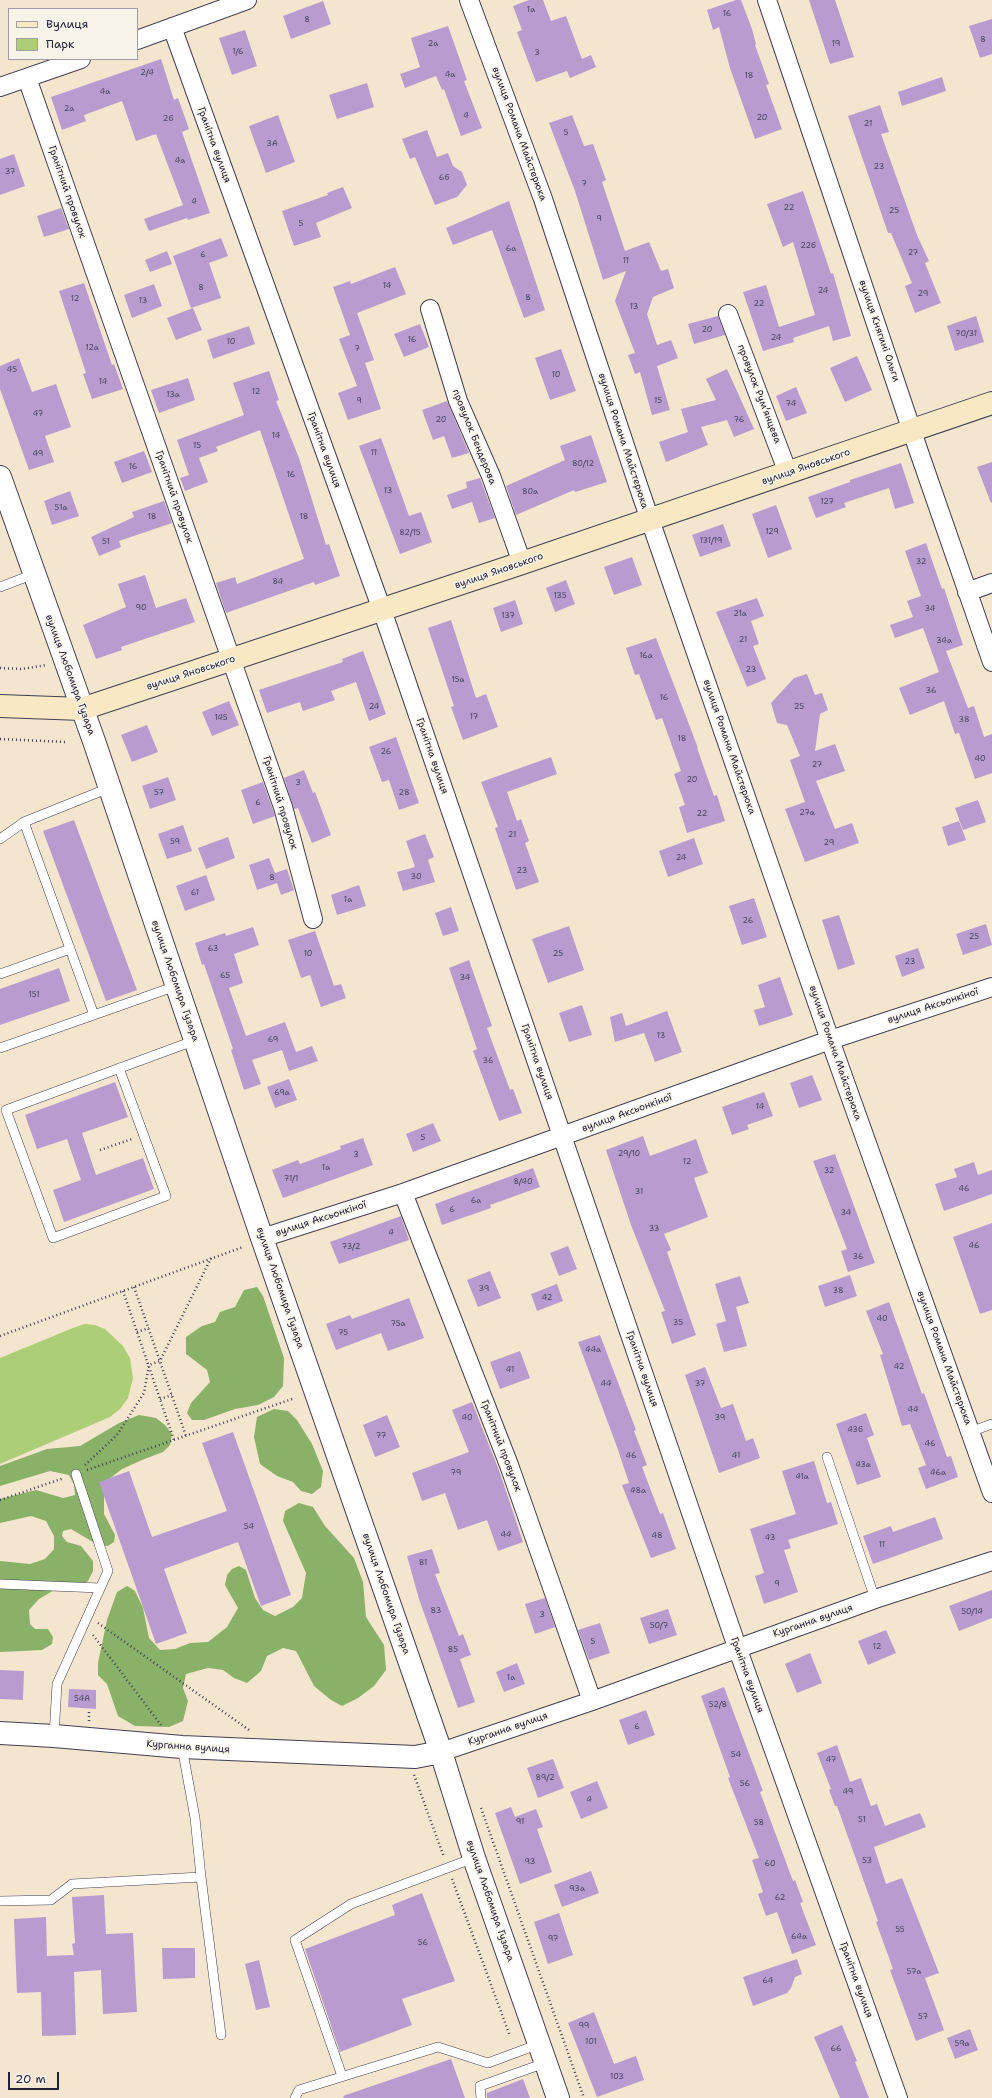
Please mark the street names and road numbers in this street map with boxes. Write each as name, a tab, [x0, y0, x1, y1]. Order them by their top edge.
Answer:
street label: вулиця Романа Майстерюка	[489, 65, 549, 203]
street label: Гранітна вулиця	[195, 106, 233, 184]
street label: Гранітний провулок	[46, 144, 88, 240]
street label: вулиця Княгині Ольги	[856, 279, 902, 383]
street label: провулок Румʼянцева	[735, 343, 783, 445]
street label: вулиця Романа Майстерюка	[595, 372, 651, 510]
street label: провулок Бендерова	[449, 388, 499, 486]
street label: Гранітна вулиця	[305, 411, 343, 489]
street label: вулиця Яновського	[760, 446, 852, 488]
street label: Гранітний провулок	[153, 449, 195, 545]
street label: вулиця Яновського	[453, 550, 545, 592]
street label: вулиця Любомира Гузара	[43, 613, 97, 737]
street label: вулиця Яновського	[145, 653, 237, 693]
street label: вулиця Романа Майстерюка	[700, 678, 758, 816]
street label: Гранітна вулиця	[413, 716, 451, 796]
street label: Гранітний провулок	[260, 755, 300, 851]
street label: вулиця Любомира Гузара	[149, 919, 201, 1043]
street label: вулиця Романа Майстерюка	[806, 984, 864, 1122]
street label: вулиця Аксьонкіної	[886, 986, 980, 1026]
street label: Гранітна вулиця	[518, 1022, 556, 1102]
street label: вулиця Аксьонкіної	[580, 1091, 674, 1135]
street label: вулиця Аксьонкіної	[274, 1199, 368, 1239]
street label: вулиця Любомира Гузара	[254, 1226, 306, 1350]
street label: вулиця Романа Майстерюка	[914, 1289, 974, 1427]
street label: Гранітна вулиця	[623, 1329, 661, 1409]
street label: Гранітний провулок	[478, 1399, 524, 1493]
street label: вулиця Любомира Гузара	[360, 1532, 412, 1656]
street label: Курганна вулиця	[772, 1602, 854, 1640]
street label: Гранітна вулиця	[728, 1636, 766, 1714]
street label: Курганна вулиця	[467, 1710, 549, 1748]
street label: Курганна вулиця	[146, 1738, 230, 1756]
street label: вулиця Любомира Гузара	[464, 1839, 516, 1963]
street label: Гранітна вулиця	[837, 1941, 875, 2019]

